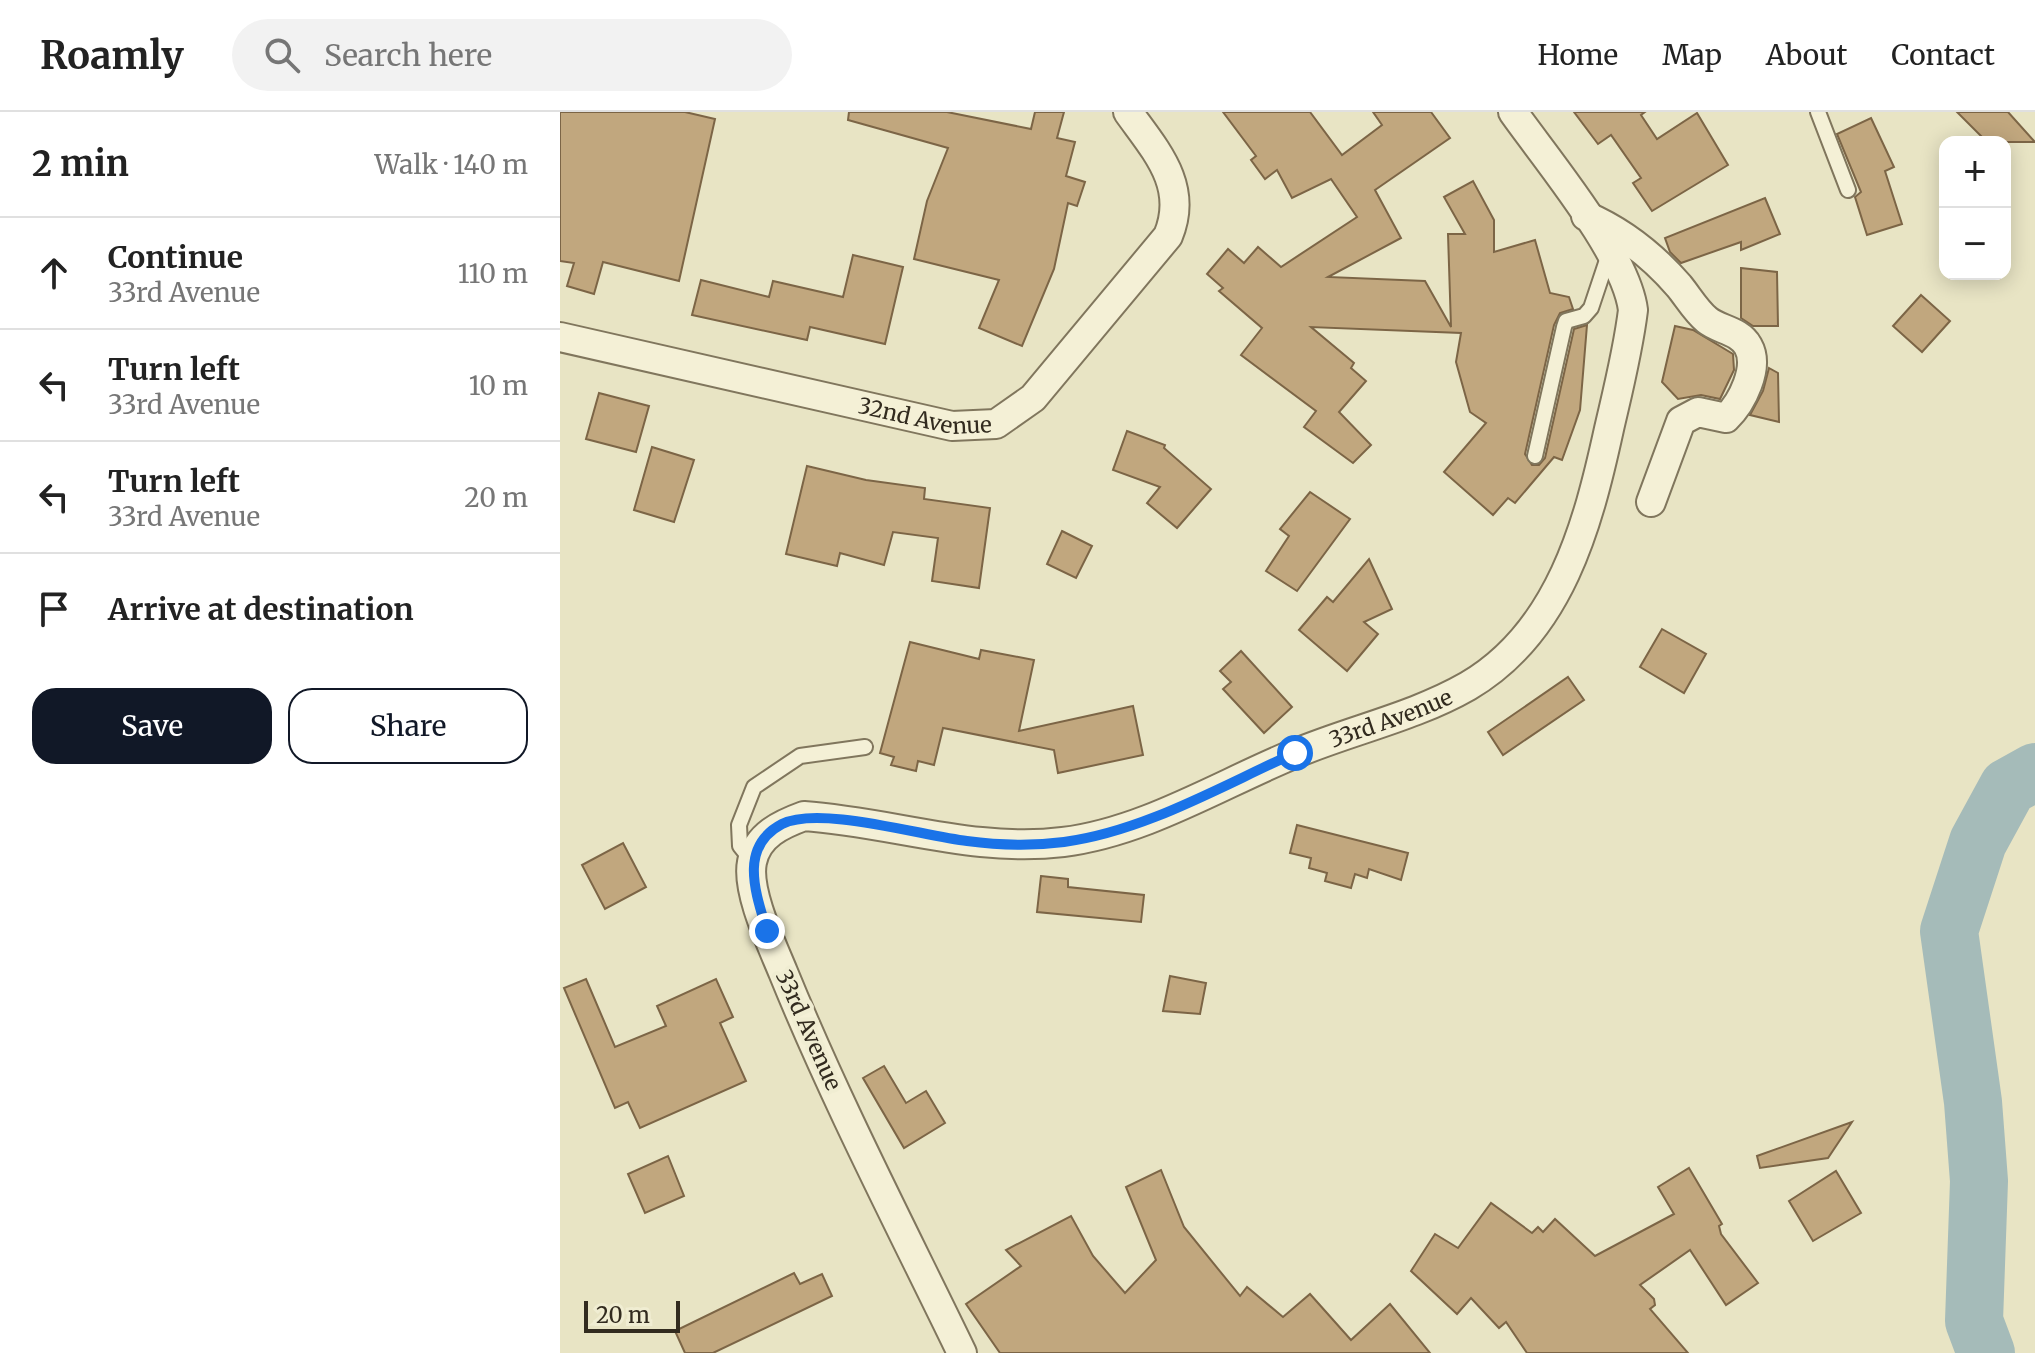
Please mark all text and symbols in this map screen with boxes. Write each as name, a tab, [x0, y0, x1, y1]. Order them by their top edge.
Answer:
search box	[232, 19, 792, 91]
text: Roamly	[40, 32, 184, 79]
icon: search	[260, 33, 304, 77]
text: Search here	[324, 36, 492, 74]
text: Home	[1537, 37, 1618, 73]
text: Map	[1662, 37, 1722, 73]
text: About	[1766, 37, 1847, 73]
text: Contact	[1891, 37, 1995, 73]
map controls	[1939, 136, 2011, 280]
button: +	[1939, 136, 2011, 208]
text: 2 min	[32, 143, 129, 185]
text: Walk · 140 m	[374, 148, 528, 181]
button: −	[1939, 208, 2011, 280]
text: Continue	[108, 238, 243, 276]
icon: ahead	[32, 251, 76, 295]
text: 110 m	[458, 257, 528, 290]
text: 33rd Avenue	[108, 276, 260, 309]
text: Turn left	[108, 350, 240, 388]
icon: left	[32, 363, 76, 407]
text: 10 m	[469, 369, 528, 402]
text: 33rd Avenue	[108, 388, 260, 421]
street label: 32nd Avenue	[856, 391, 992, 440]
text: Turn left	[108, 462, 240, 500]
icon: left	[32, 475, 76, 519]
text: 20 m	[464, 481, 528, 514]
text: 33rd Avenue	[108, 500, 260, 533]
icon: arrive	[32, 587, 76, 631]
text: Arrive at destination	[108, 590, 414, 628]
street label: 33rd Avenue	[1326, 683, 1457, 753]
button: Save	[32, 688, 272, 764]
button: Share	[288, 688, 528, 764]
route start	[1277, 735, 1313, 771]
route end	[749, 913, 785, 949]
street label: 33rd Avenue	[770, 966, 848, 1094]
scale bar	[584, 1297, 680, 1333]
text: 20 m	[596, 1301, 650, 1329]

